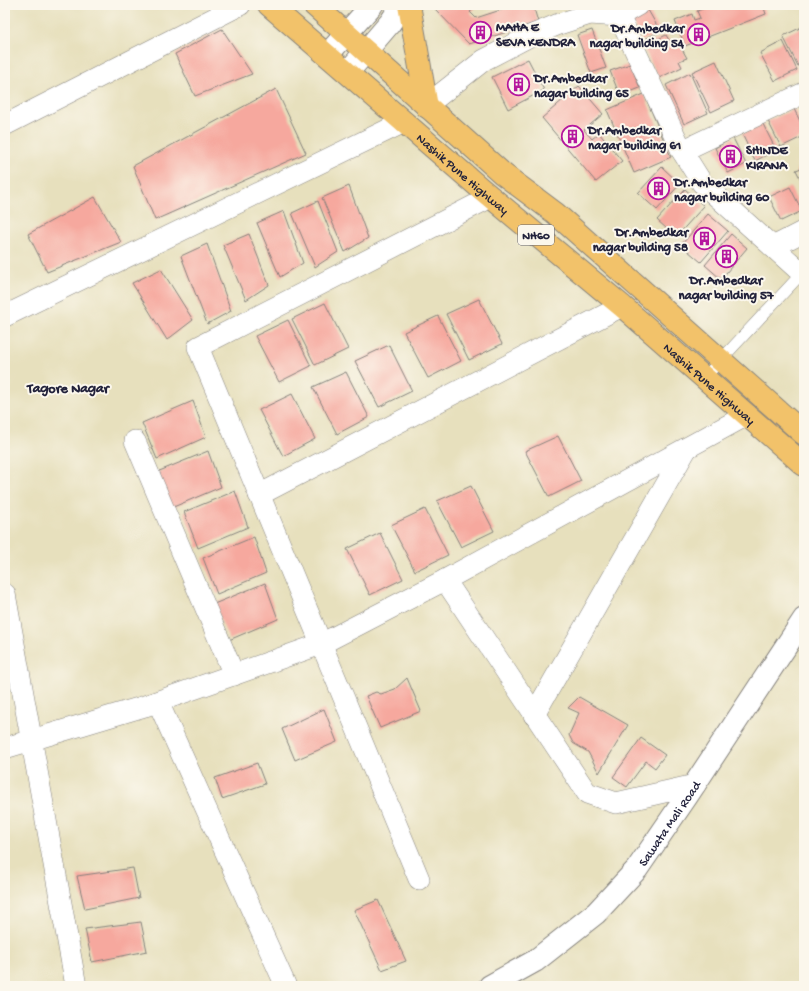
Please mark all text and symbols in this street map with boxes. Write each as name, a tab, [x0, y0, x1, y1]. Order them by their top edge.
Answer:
building icon: MAHA E SEVA KENDRA	[468, 20, 494, 46]
place label: MAHA E SEVA KENDRA	[496, 21, 576, 51]
building icon: Dr.Ambedkar nagar building 54	[686, 21, 712, 47]
place label: Dr.Ambedkar nagar building 54	[590, 22, 685, 52]
building icon: Dr.Ambedkar nagar building 65	[505, 71, 531, 97]
place label: Dr.Ambedkar nagar building 65	[533, 72, 629, 102]
building icon: Dr.Ambedkar nagar building 61	[560, 123, 586, 149]
place label: Dr.Ambedkar nagar building 61	[587, 124, 681, 154]
street label: Nashik Pune Highway	[412, 131, 511, 219]
building icon: SHINDE KIRANA	[718, 143, 744, 169]
place label: SHINDE KIRANA	[745, 144, 789, 174]
building icon: Dr.Ambedkar nagar building 60	[646, 175, 672, 201]
place label: Dr.Ambedkar nagar building 60	[673, 176, 770, 206]
road number: NH60	[518, 225, 554, 245]
building icon: Dr.Ambedkar nagar building 58	[691, 225, 717, 251]
place label: Dr.Ambedkar nagar building 58	[593, 226, 689, 256]
building icon: Dr.Ambedkar nagar building 57	[713, 244, 739, 270]
place label: Dr.Ambedkar nagar building 57	[678, 274, 775, 304]
street label: Nashik Pune Highway	[660, 341, 758, 429]
district label: Tagore Nagar	[26, 381, 111, 398]
street label: Sawata Mali Road	[636, 778, 706, 870]

